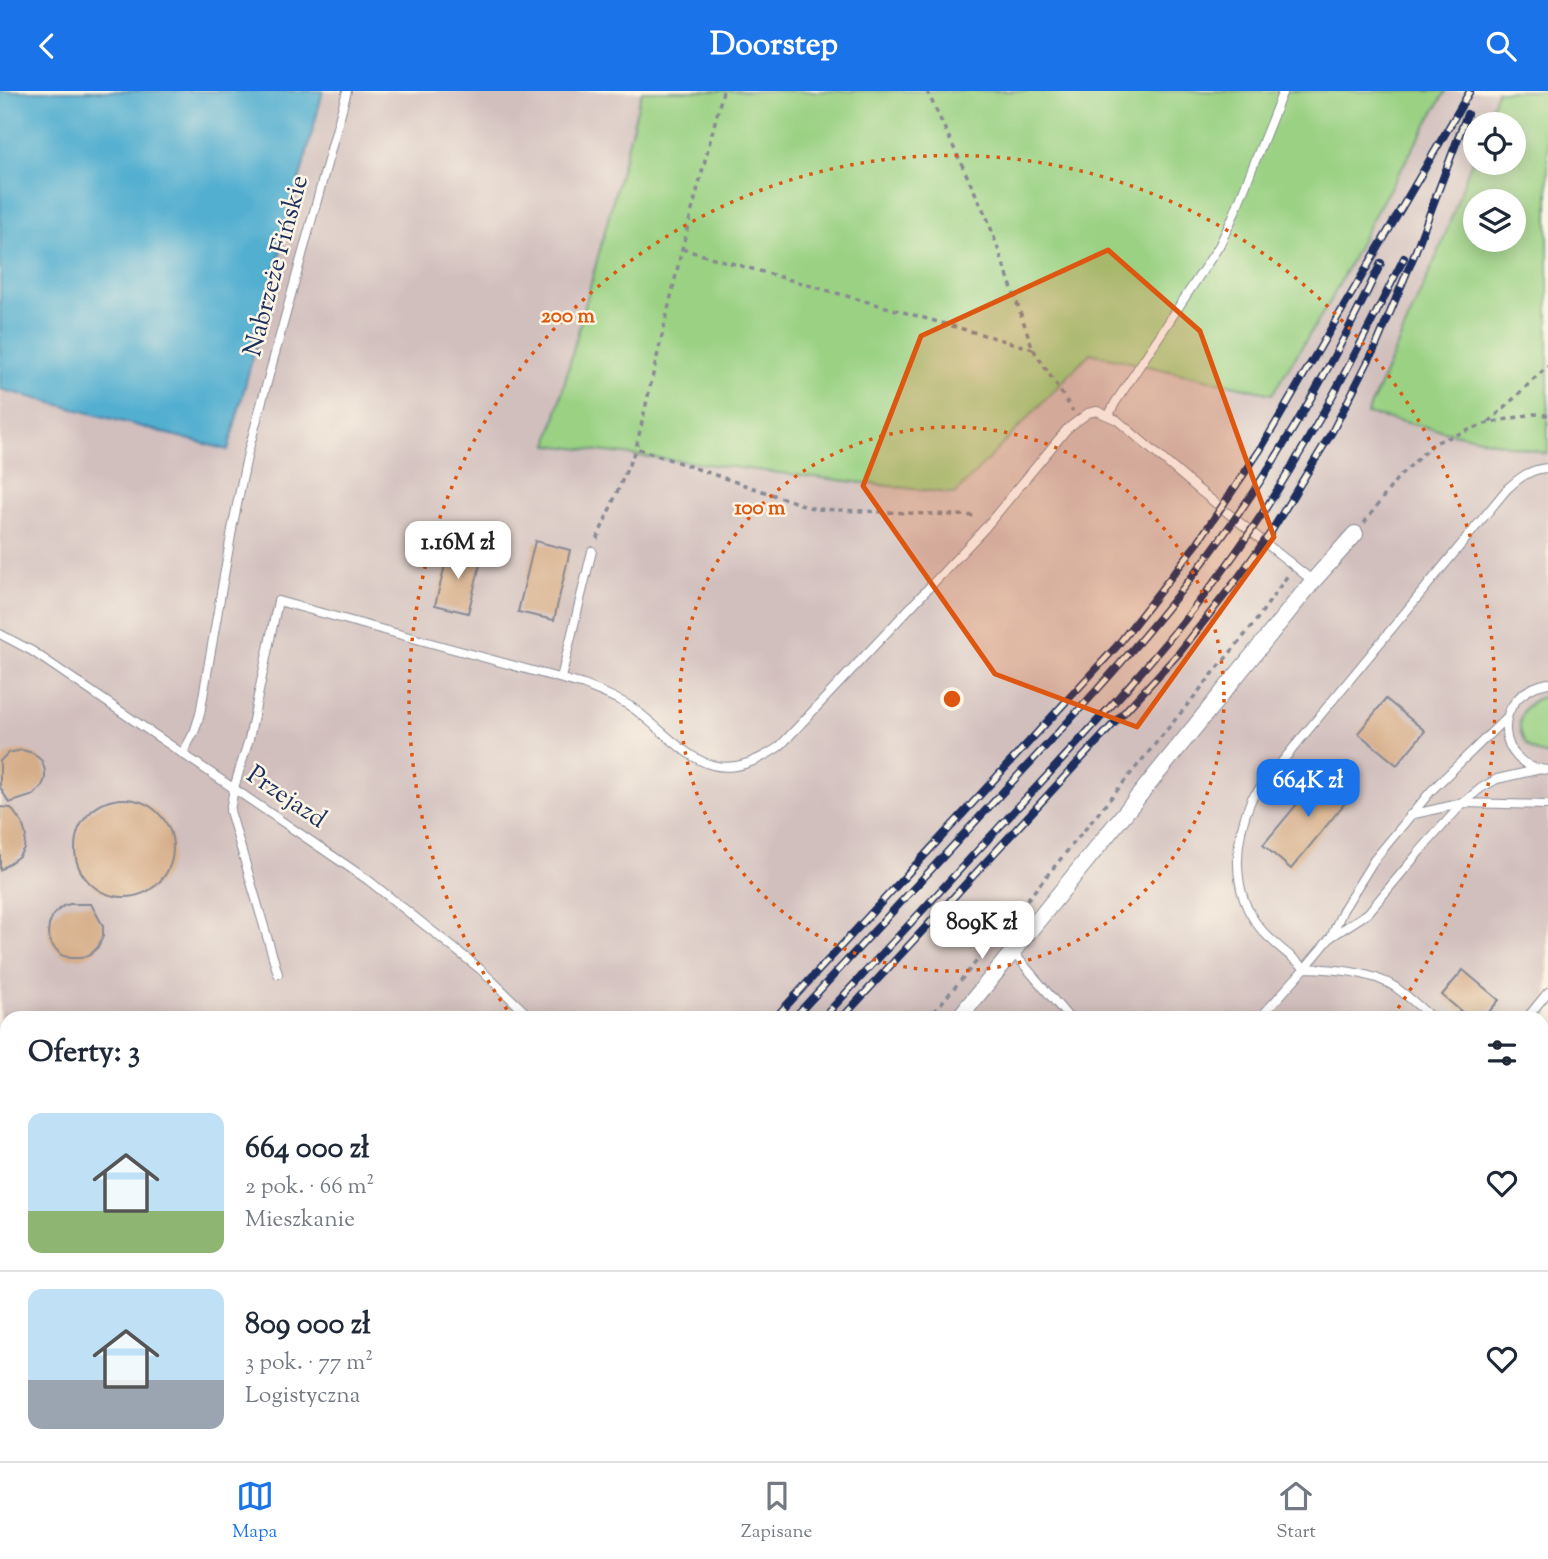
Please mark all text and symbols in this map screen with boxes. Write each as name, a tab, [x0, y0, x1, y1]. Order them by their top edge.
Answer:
text: Doorstep	[710, 23, 838, 69]
icon: back	[28, 27, 66, 65]
icon: search	[1482, 27, 1520, 65]
map controls	[1463, 112, 1526, 252]
button: locate	[1463, 112, 1526, 175]
street label: Nabrzeże Fińskie	[235, 171, 319, 361]
button: layers	[1463, 189, 1526, 252]
text: 200 m	[541, 302, 596, 332]
text: 100 m	[735, 494, 786, 524]
pin: 1.16M zł	[386, 521, 530, 581]
text: 1.16M zł	[421, 527, 495, 560]
centre of rings	[940, 687, 964, 711]
street label: Przejazd	[239, 758, 334, 839]
pin: 664K zł	[1243, 759, 1373, 819]
text: 664K zł	[1273, 765, 1343, 798]
pin: 809K zł	[917, 901, 1047, 961]
text: 809K zł	[946, 907, 1018, 940]
text: Oferty: 3	[28, 1032, 140, 1075]
icon: filters	[1483, 1034, 1521, 1072]
text: 664 000 zł	[245, 1128, 369, 1171]
icon: home	[84, 1141, 168, 1225]
icon: heart	[1483, 1164, 1521, 1202]
text: 2 pok. · 66 m²	[245, 1171, 374, 1204]
text: Mieszkanie	[245, 1204, 355, 1237]
text: 809 000 zł	[245, 1304, 371, 1347]
icon: home	[84, 1317, 168, 1401]
icon: heart	[1483, 1340, 1521, 1378]
text: 3 pok. · 77 m²	[245, 1347, 373, 1380]
text: Logistyczna	[245, 1380, 360, 1413]
tab: Mapa	[232, 1477, 277, 1546]
tab: Zapisane	[741, 1477, 812, 1546]
tab: Start	[1276, 1477, 1316, 1546]

